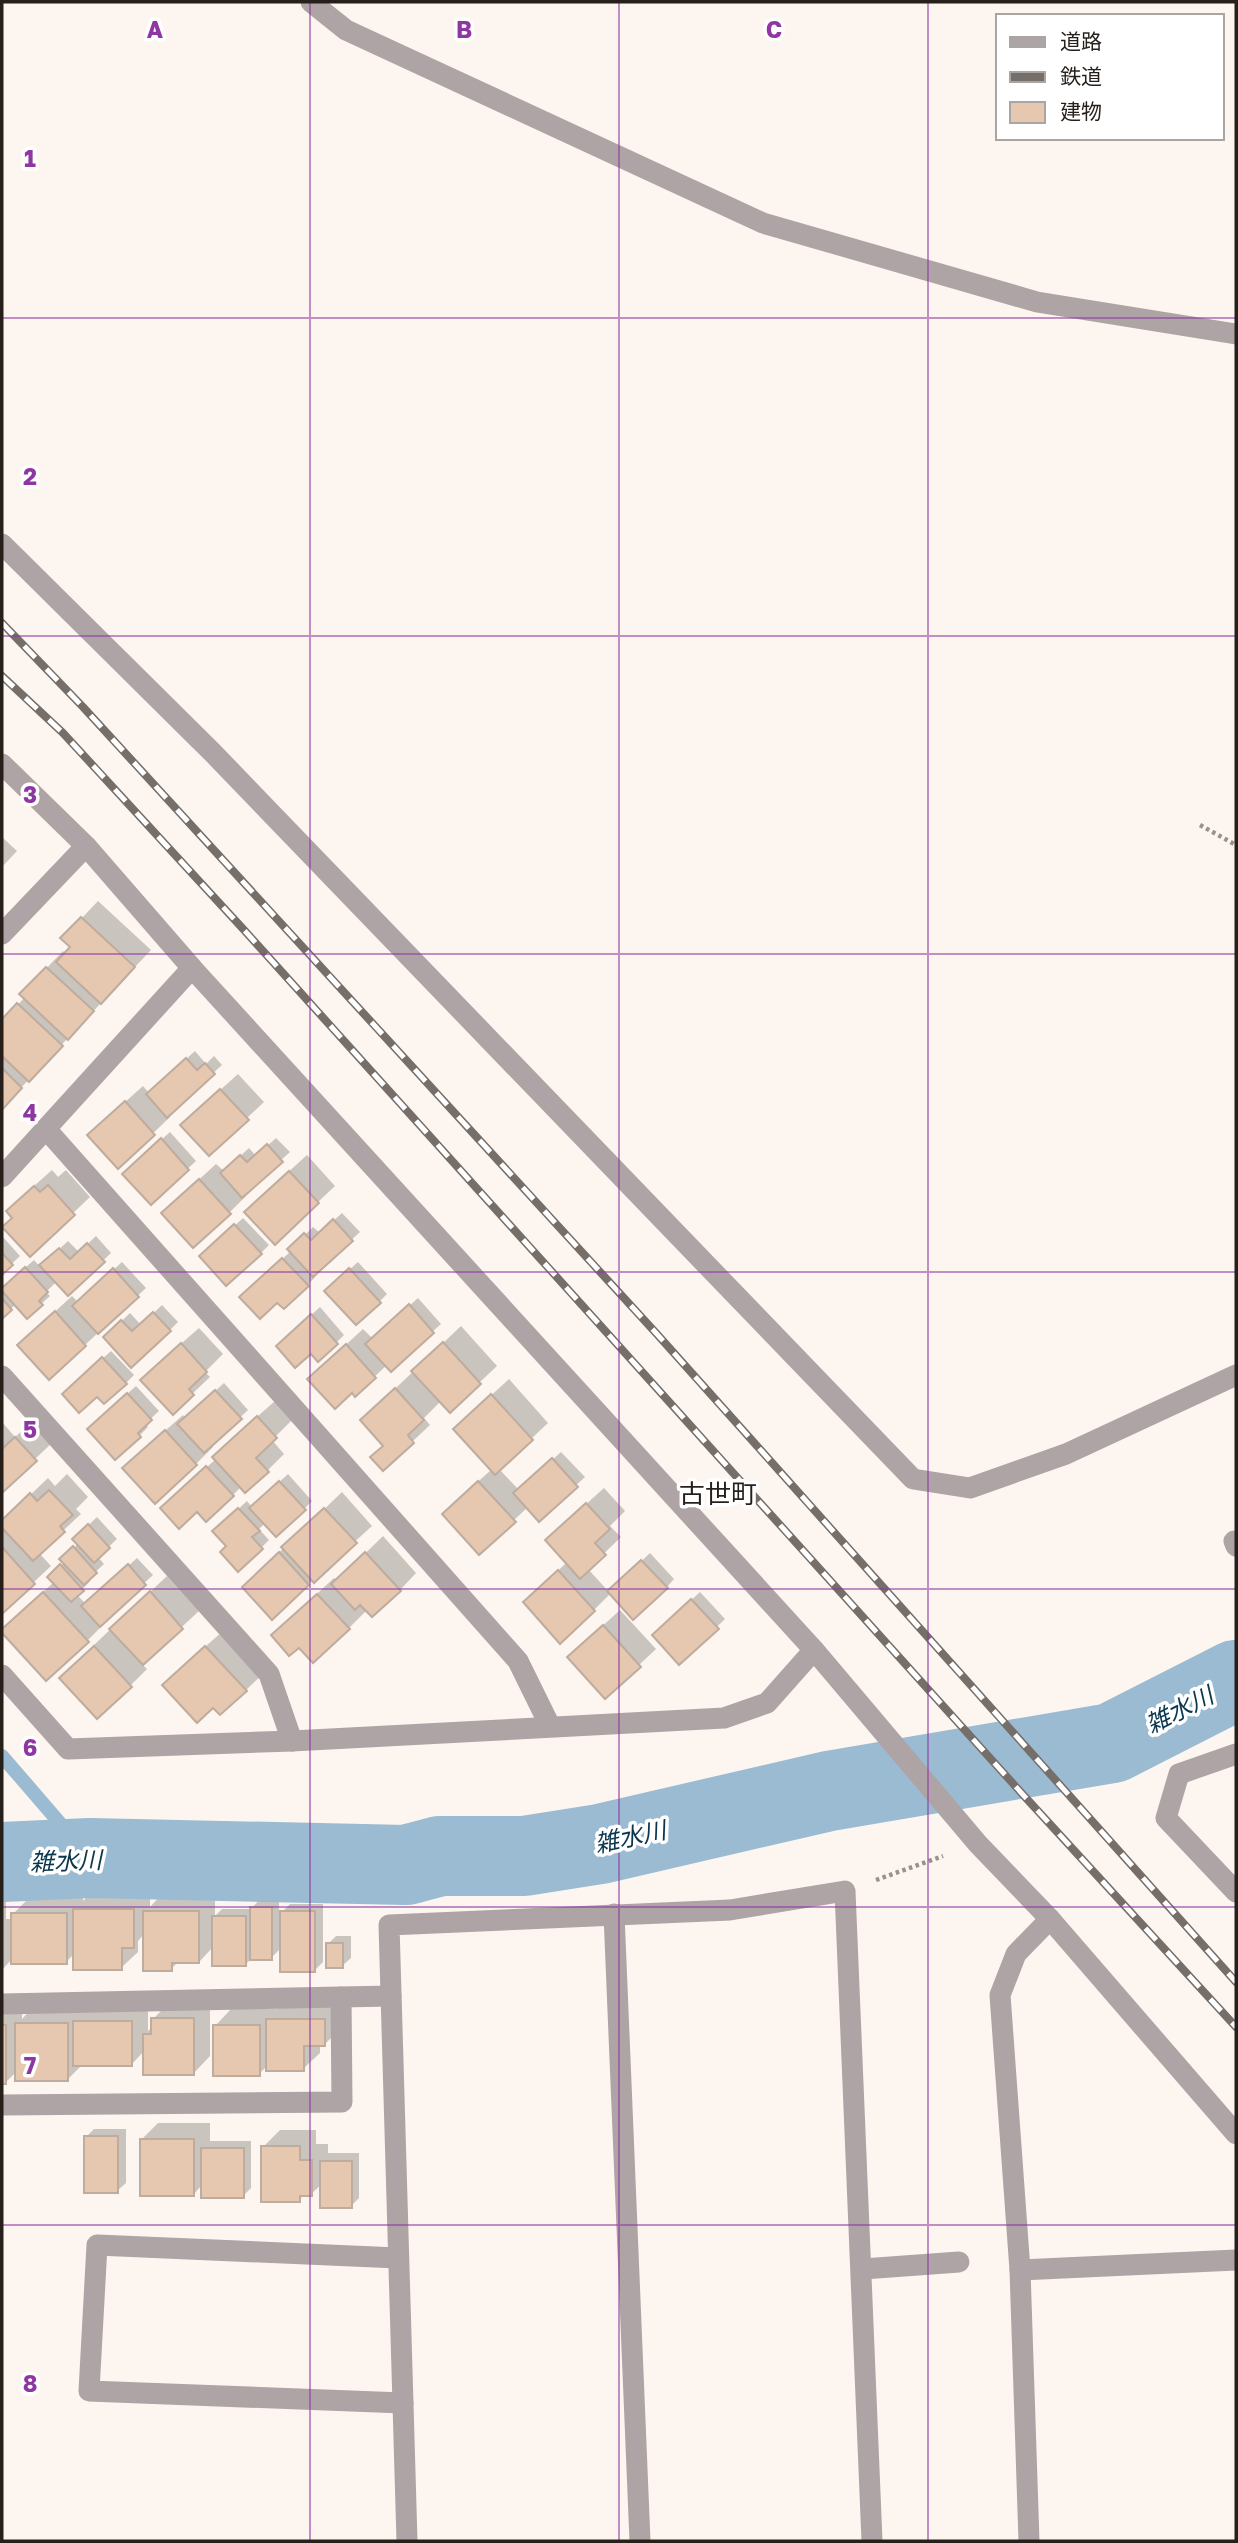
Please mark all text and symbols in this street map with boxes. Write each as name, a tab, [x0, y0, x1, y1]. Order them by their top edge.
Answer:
legend	[996, 14, 1224, 140]
text: A	[147, 15, 164, 43]
text: B	[456, 15, 472, 43]
text: C	[766, 15, 782, 43]
text: 道路	[1060, 28, 1102, 54]
text: 鉄道	[1060, 63, 1102, 89]
text: 建物	[1060, 98, 1102, 124]
text: 1	[24, 144, 36, 172]
text: 2	[23, 462, 37, 490]
text: 3	[23, 780, 37, 808]
text: 4	[23, 1098, 37, 1126]
text: 5	[23, 1415, 37, 1443]
district label: 古世町	[679, 1478, 757, 1509]
water label: 雑水川	[1140, 1678, 1220, 1738]
text: 6	[23, 1733, 37, 1761]
water label: 雑水川	[592, 1814, 671, 1858]
water label: 雑水川	[30, 1844, 105, 1876]
text: 7	[24, 2051, 36, 2079]
text: 8	[23, 2369, 37, 2397]

